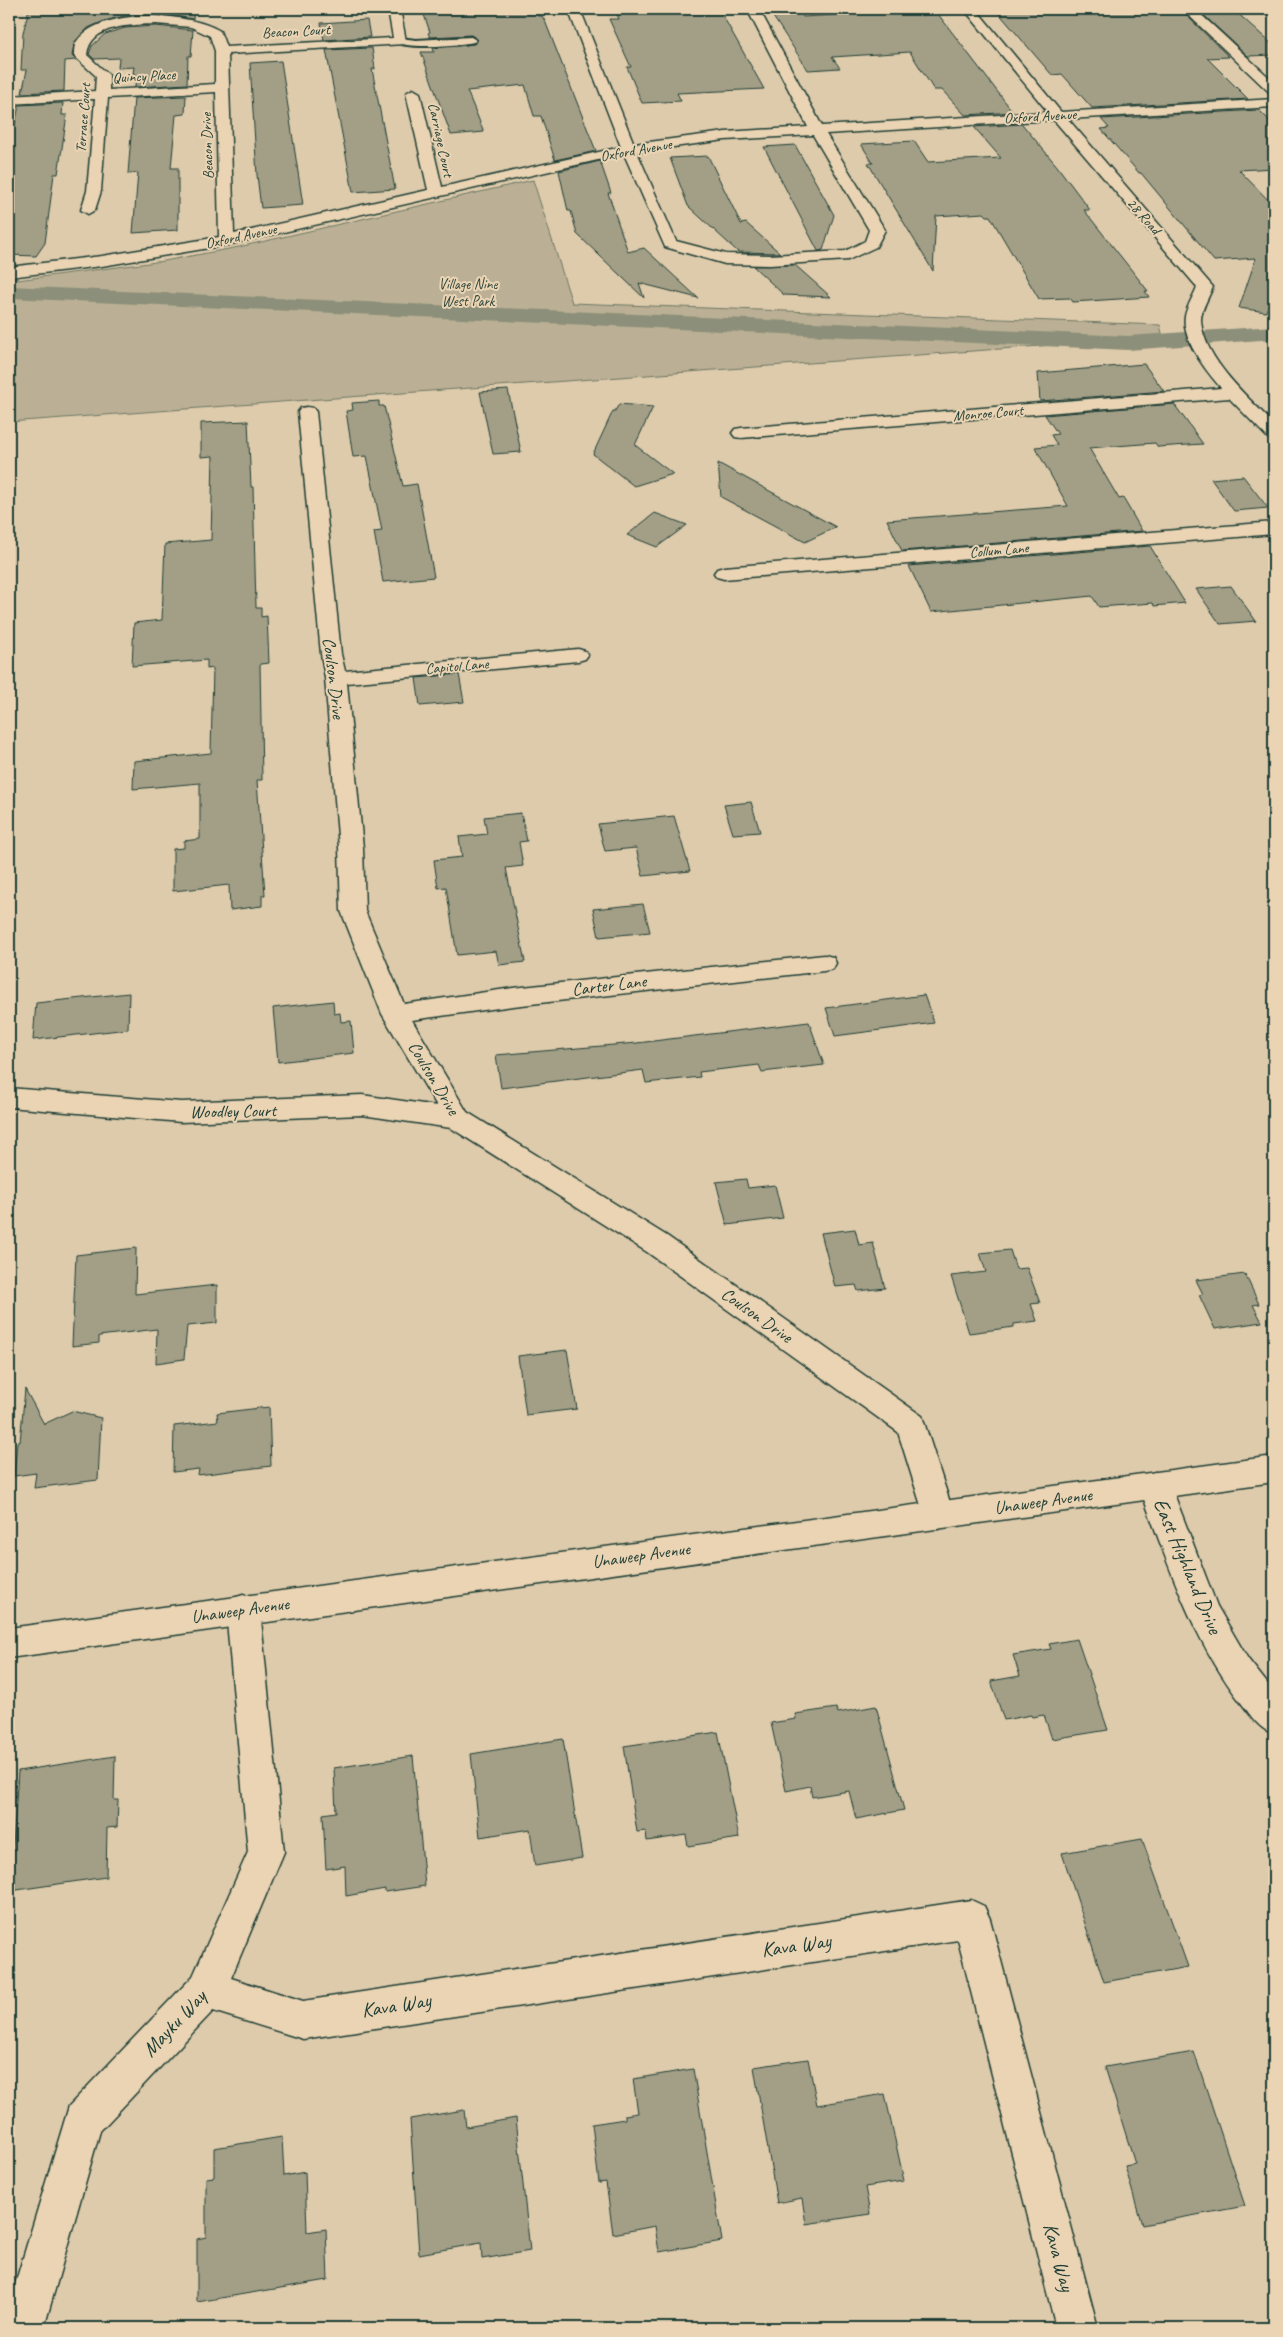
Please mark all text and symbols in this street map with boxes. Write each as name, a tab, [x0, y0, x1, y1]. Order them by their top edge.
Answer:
street label: Beacon Court	[262, 20, 332, 43]
street label: Quincy Place	[112, 65, 177, 88]
street label: Terrace Court	[72, 81, 96, 153]
street label: Carriage Court	[423, 101, 458, 181]
street label: Oxford Avenue	[1003, 105, 1078, 128]
street label: Beacon Drive	[197, 111, 218, 180]
street label: Oxford Avenue	[599, 135, 674, 166]
street label: 28 Road	[1123, 194, 1166, 240]
street label: Oxford Avenue	[204, 219, 279, 253]
park label: Village Nine West Park	[439, 275, 499, 311]
street label: Monroe Court	[952, 401, 1026, 426]
street label: Collum Lane	[969, 538, 1030, 563]
street label: Coulson Drive	[318, 636, 350, 721]
street label: Capitol Lane	[425, 654, 490, 679]
street label: Carter Lane	[571, 969, 648, 1000]
street label: Coulson Drive	[403, 1037, 465, 1120]
street label: Woodley Court	[190, 1099, 278, 1123]
street label: Coulson Drive	[717, 1283, 798, 1348]
street label: Unaweep Avenue	[993, 1483, 1094, 1519]
street label: East Highland Drive	[1148, 1494, 1229, 1639]
street label: Unaweep Avenue	[591, 1537, 692, 1573]
street label: Unaweep Avenue	[190, 1592, 291, 1628]
street label: Kava Way	[760, 1927, 834, 1963]
street label: Mayku Way	[136, 1983, 213, 2062]
street label: Kava Way	[360, 1986, 434, 2023]
street label: Kava Way	[1037, 2220, 1081, 2296]

